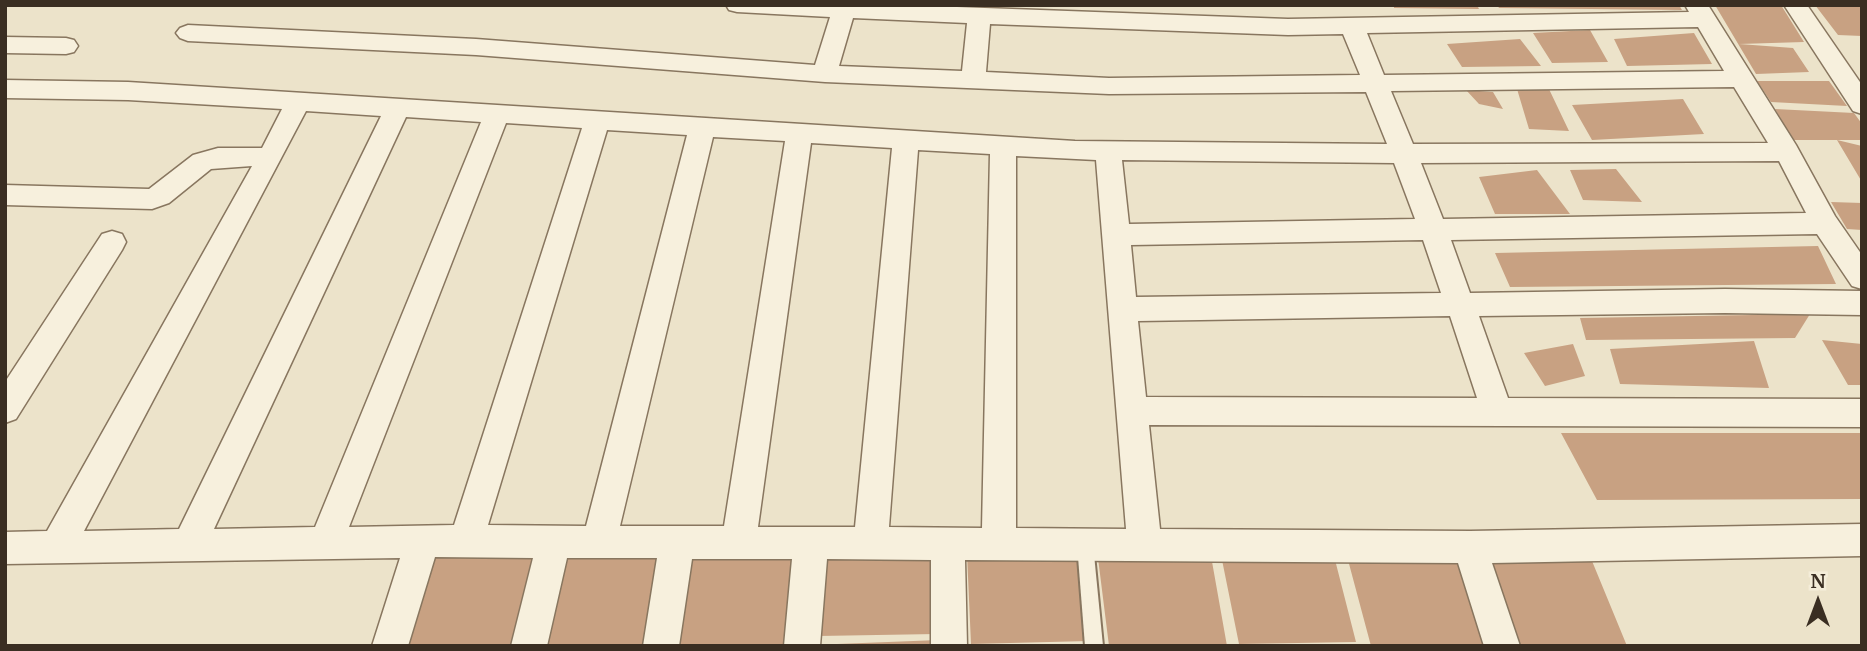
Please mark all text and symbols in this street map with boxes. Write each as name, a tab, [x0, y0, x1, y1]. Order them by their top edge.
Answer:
north arrow	[1783, 567, 1853, 637]
text: N	[1810, 569, 1826, 593]

